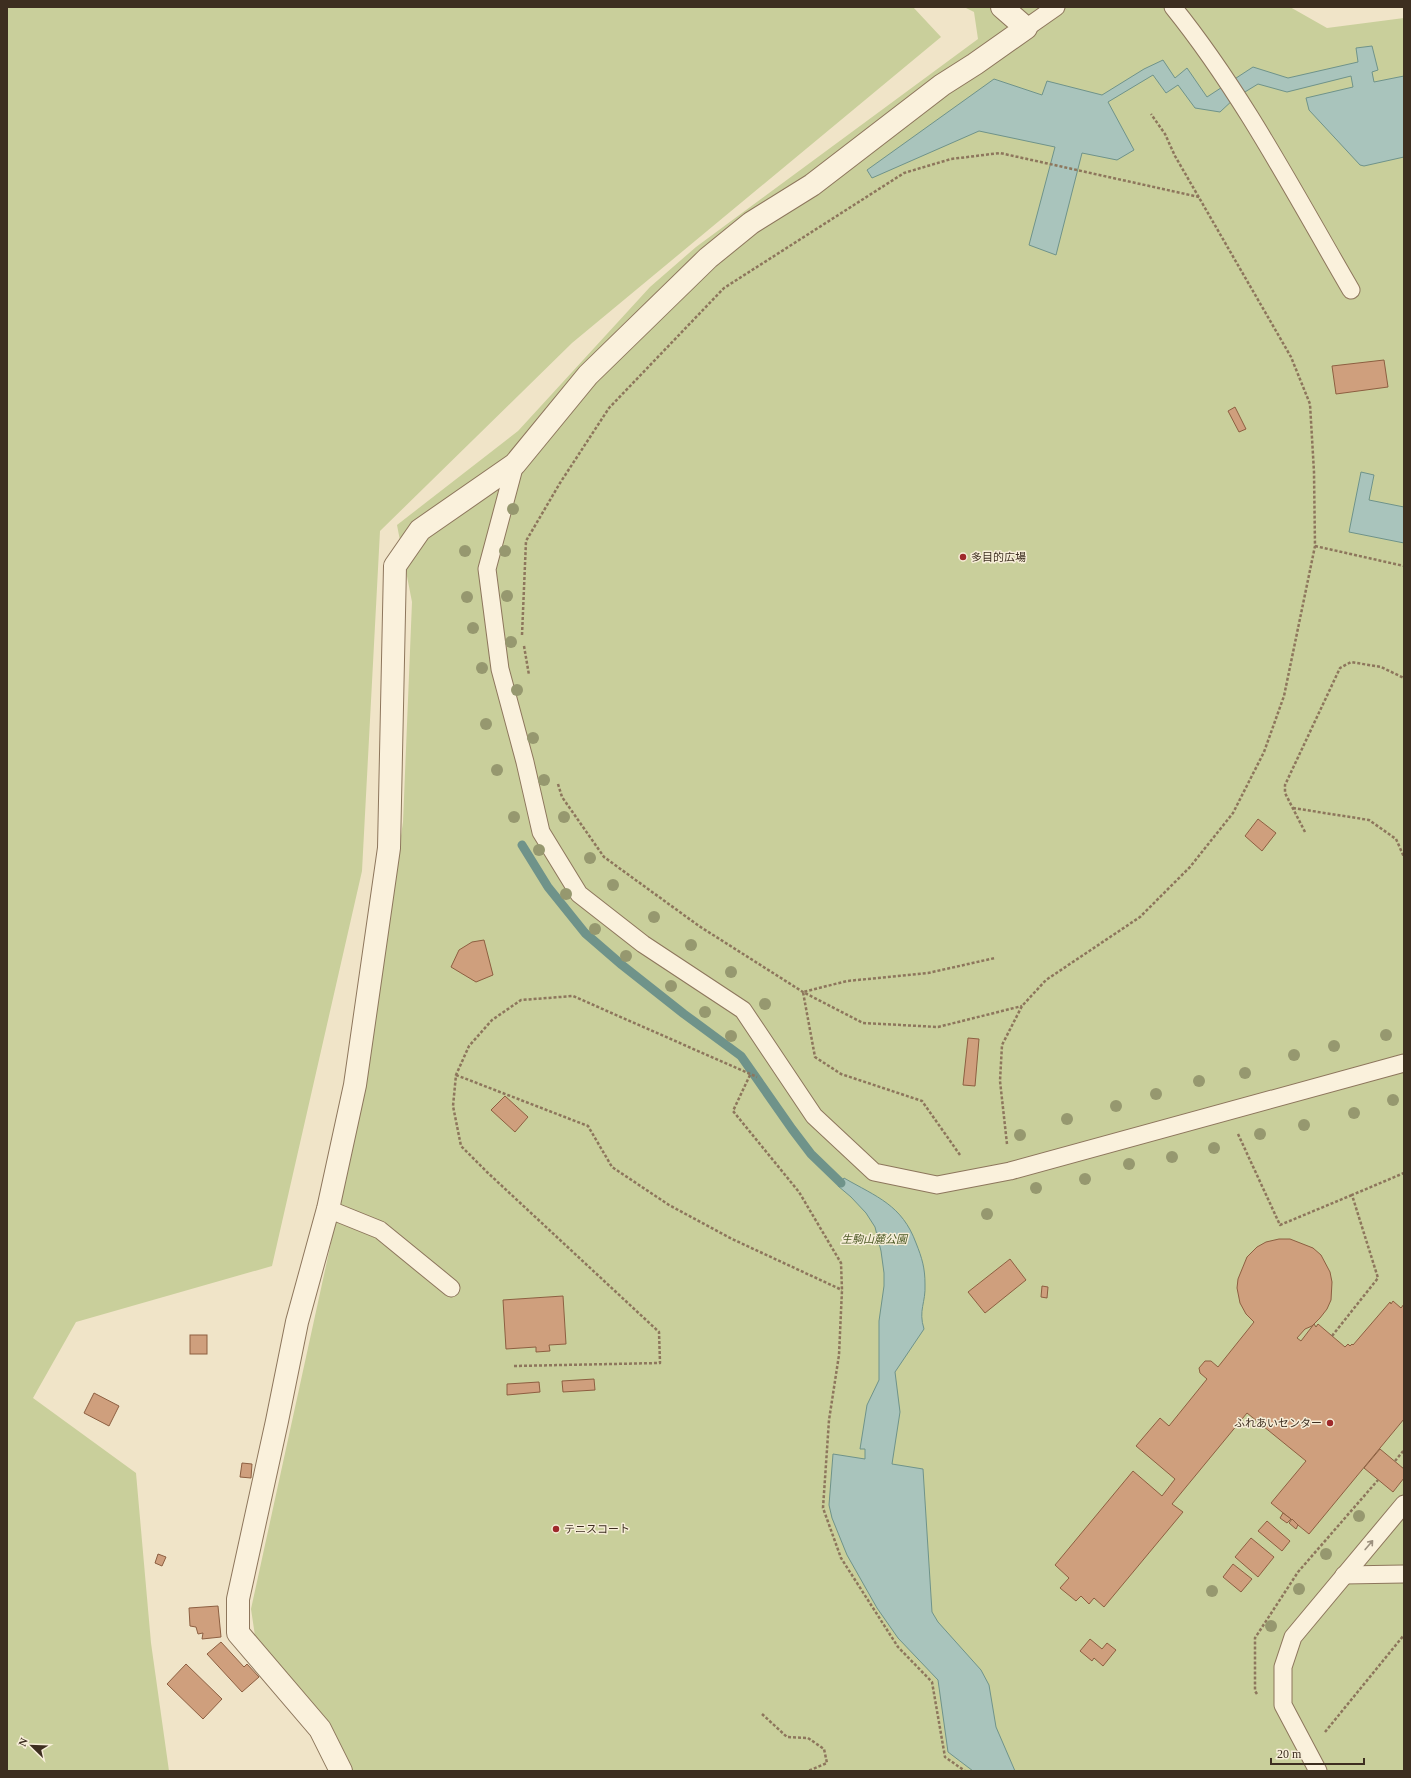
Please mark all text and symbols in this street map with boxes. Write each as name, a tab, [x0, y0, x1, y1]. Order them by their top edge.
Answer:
place label: 多目的広場	[971, 551, 1026, 563]
marker: 多目的広場	[958, 552, 968, 562]
park label: 生駒山麓公園	[841, 1233, 909, 1245]
place label: ふれあいセンター	[1234, 1417, 1322, 1429]
marker: ふれあいセンター	[1325, 1418, 1335, 1428]
place label: テニスコート	[564, 1523, 630, 1535]
marker: テニスコート	[551, 1524, 561, 1534]
one-way arrow	[1365, 1540, 1374, 1550]
north arrow	[12, 1726, 52, 1766]
text: N	[16, 1736, 30, 1748]
scale bar	[1271, 1740, 1364, 1766]
text: 20 m	[1277, 1747, 1302, 1761]

